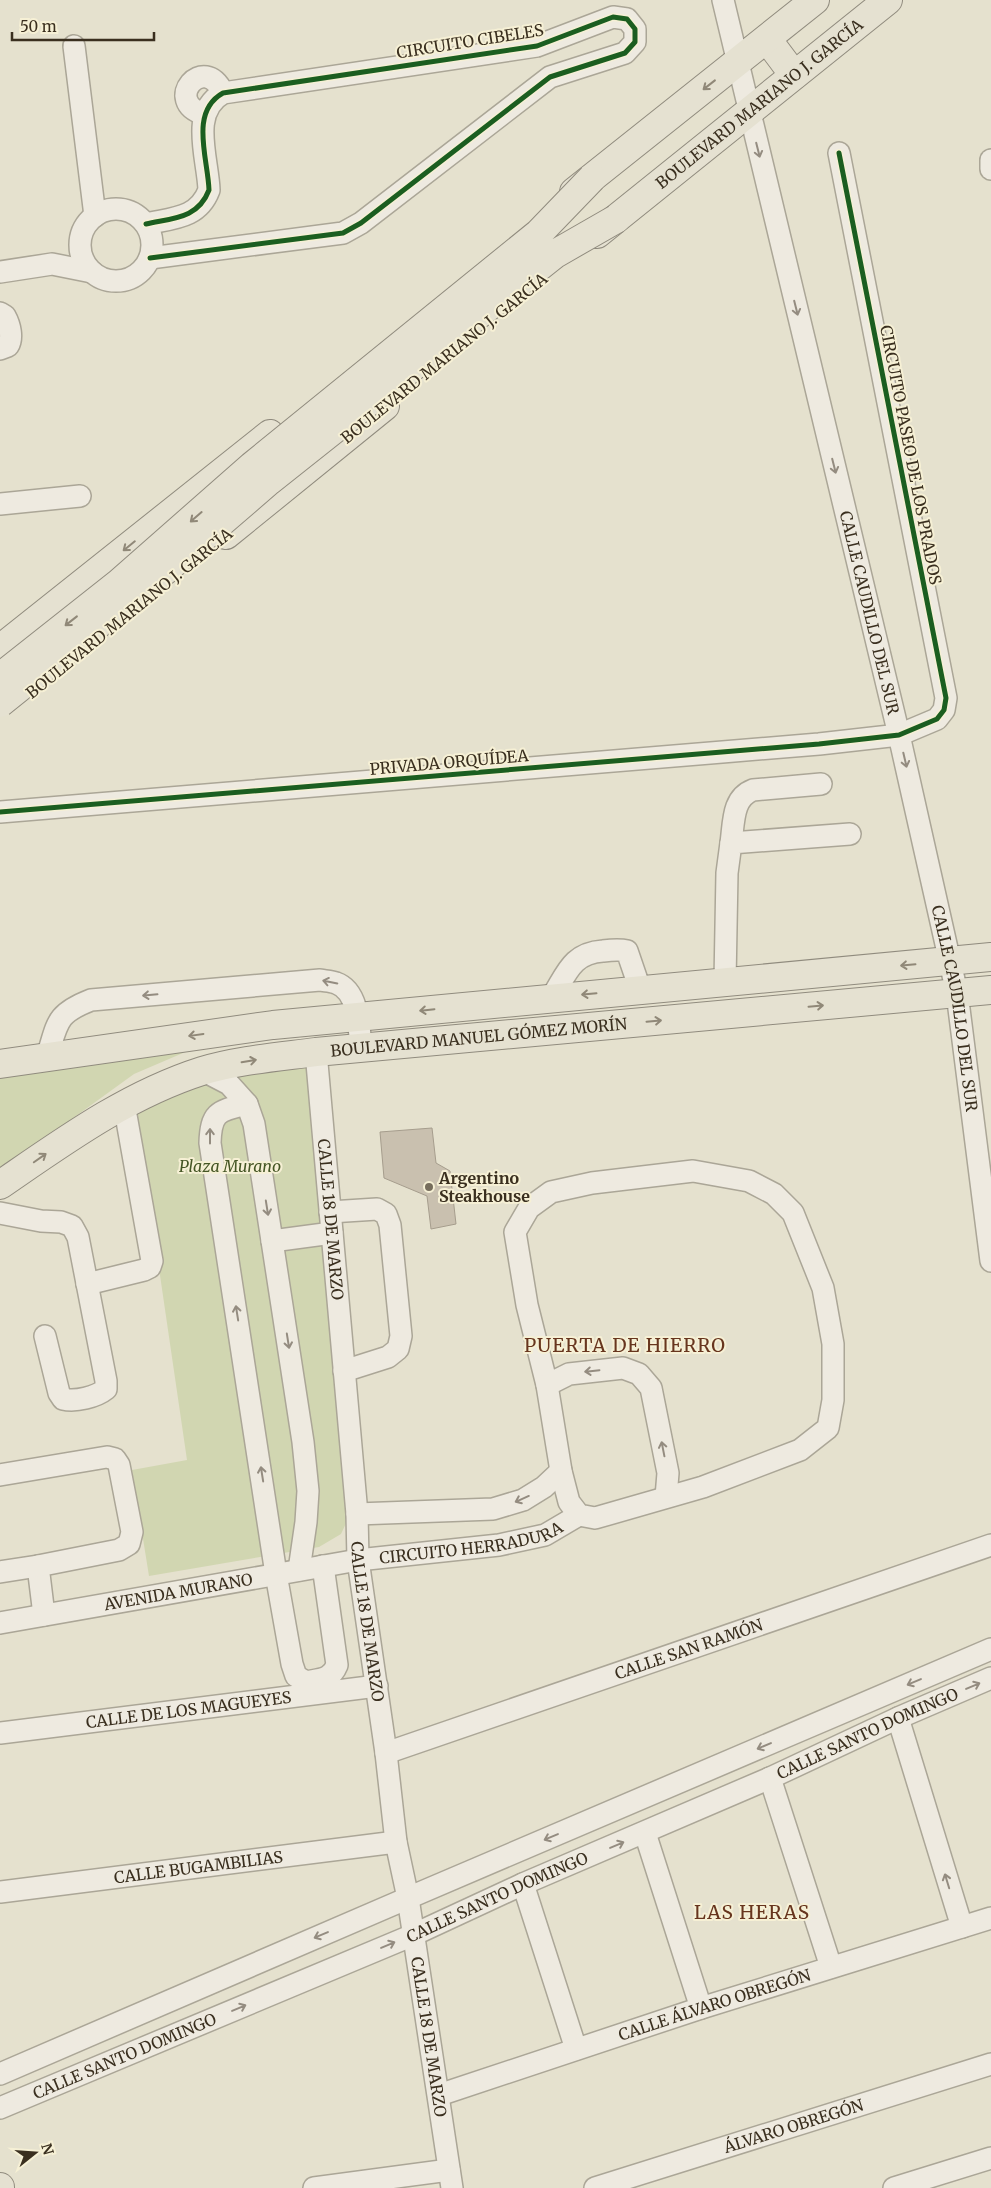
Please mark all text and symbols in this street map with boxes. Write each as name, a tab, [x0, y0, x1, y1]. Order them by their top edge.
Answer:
scale bar	[12, 10, 155, 42]
street label: BOULEVARD MARIANO J. GARCÍA	[651, 14, 867, 193]
text: 50 m	[20, 17, 57, 36]
street label: CIRCUITO CIBELES	[395, 19, 545, 63]
one-way arrow	[703, 80, 716, 91]
one-way arrow	[754, 141, 763, 157]
street label: BOULEVARD MARIANO J. GARCÍA	[337, 268, 552, 448]
one-way arrow	[792, 299, 801, 315]
street label: CIRCUITO PASEO DE LOS PRADOS	[876, 324, 946, 586]
one-way arrow	[830, 457, 839, 473]
street label: CALLE CAUDILLO DEL SUR	[836, 509, 904, 717]
one-way arrow	[190, 511, 203, 523]
street label: BOULEVARD MARIANO J. GARCÍA	[22, 523, 237, 703]
one-way arrow	[123, 541, 136, 552]
one-way arrow	[65, 615, 78, 626]
street label: PRIVADA ORQUÍDEA	[369, 745, 530, 779]
one-way arrow	[901, 751, 910, 767]
street label: CALLE CAUDILLO DEL SUR	[928, 903, 982, 1113]
one-way arrow	[900, 960, 916, 969]
one-way arrow	[322, 977, 338, 986]
one-way arrow	[581, 989, 597, 998]
one-way arrow	[143, 990, 159, 1000]
one-way arrow	[808, 1001, 824, 1011]
one-way arrow	[420, 1005, 436, 1014]
street label: BOULEVARD MANUEL GÓMEZ MORÍN	[330, 1013, 629, 1061]
one-way arrow	[646, 1016, 662, 1026]
one-way arrow	[189, 1031, 205, 1041]
one-way arrow	[241, 1056, 257, 1066]
one-way arrow	[205, 1128, 215, 1144]
street label: CALLE 18 DE MARZO	[314, 1138, 348, 1301]
one-way arrow	[33, 1153, 47, 1163]
park label: Plaza Murano	[179, 1156, 281, 1176]
place label: Argentino Steakhouse	[438, 1168, 530, 1206]
marker: Argentino Steakhouse	[423, 1181, 435, 1193]
one-way arrow	[263, 1200, 273, 1216]
one-way arrow	[232, 1306, 242, 1322]
one-way arrow	[283, 1333, 293, 1349]
district label: PUERTA DE HIERRO	[524, 1333, 726, 1357]
one-way arrow	[585, 1367, 601, 1376]
one-way arrow	[658, 1441, 667, 1457]
one-way arrow	[257, 1466, 267, 1482]
one-way arrow	[515, 1494, 530, 1504]
street label: CIRCUITO HERRADURA	[378, 1517, 567, 1568]
street label: CALLE 18 DE MARZO	[348, 1541, 388, 1703]
street label: AVENIDA MURANO	[101, 1569, 255, 1615]
street label: CALLE SAN RAMÓN	[612, 1614, 766, 1684]
one-way arrow	[907, 1678, 922, 1688]
one-way arrow	[966, 1680, 981, 1689]
street label: CALLE SANTO DOMINGO	[774, 1683, 962, 1783]
street label: CALLE DE LOS MAGUEYES	[85, 1687, 292, 1732]
one-way arrow	[757, 1741, 772, 1751]
one-way arrow	[543, 1833, 558, 1842]
one-way arrow	[609, 1839, 624, 1849]
street label: CALLE BUGAMBILIAS	[113, 1846, 284, 1888]
street label: CALLE SANTO DOMINGO	[403, 1847, 591, 1947]
one-way arrow	[942, 1873, 952, 1889]
district label: LAS HERAS	[694, 1900, 810, 1924]
one-way arrow	[314, 1931, 329, 1941]
one-way arrow	[380, 1940, 395, 1949]
street label: CALLE 18 DE MARZO	[407, 1955, 451, 2119]
street label: CALLE ÁLVARO OBREGÓN	[616, 1964, 814, 2045]
one-way arrow	[231, 2003, 246, 2012]
street label: CALLE SANTO DOMINGO	[30, 2008, 220, 2103]
street label: ÁLVARO OBREGÓN	[720, 2094, 866, 2157]
north arrow	[10, 2128, 60, 2178]
text: N	[37, 2141, 58, 2157]

